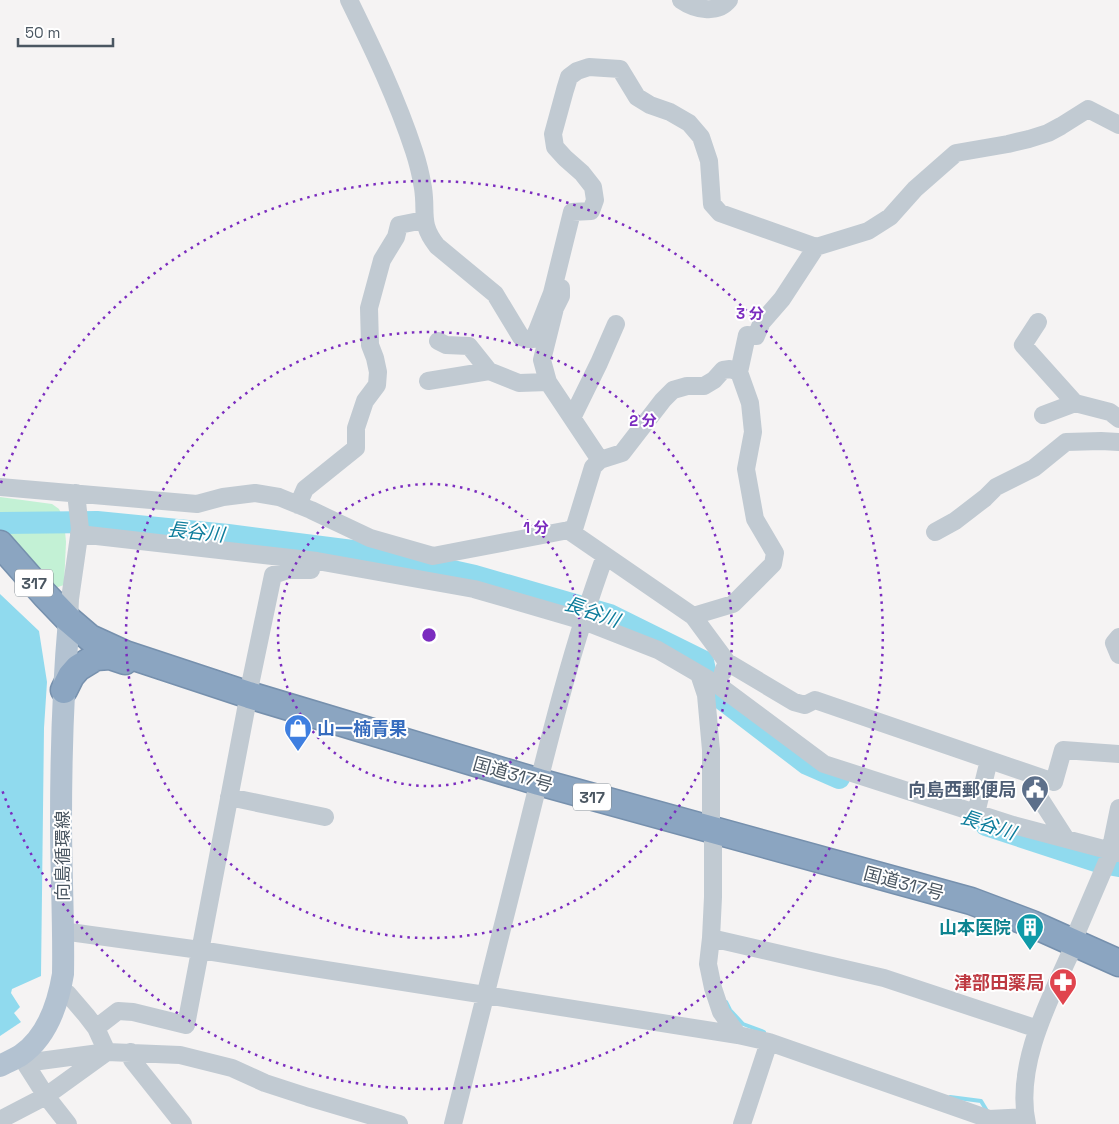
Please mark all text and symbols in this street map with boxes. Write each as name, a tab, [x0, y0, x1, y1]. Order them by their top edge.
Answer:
scale bar	[18, 15, 112, 47]
text: 50 m	[25, 23, 60, 42]
text: 3 分	[736, 304, 764, 323]
text: 2 分	[629, 411, 657, 430]
water label: 長谷川	[166, 517, 228, 548]
text: 1 分	[523, 518, 549, 537]
road number: 317	[15, 570, 53, 596]
water label: 長谷川	[561, 591, 625, 634]
centre of rings	[420, 626, 438, 644]
shop icon: 山一楠青果	[283, 713, 313, 752]
place label: 山一楠青果	[317, 717, 407, 740]
street label: 国道317号	[470, 752, 556, 796]
public building icon: 向島西郵便局	[1020, 774, 1050, 813]
place label: 向島西郵便局	[908, 778, 1016, 801]
road number: 317	[573, 784, 611, 810]
water label: 長谷川	[957, 804, 1021, 846]
street label: 向島循環線	[51, 811, 74, 901]
street label: 国道317号	[861, 861, 947, 905]
building icon: 山本医院	[1015, 912, 1045, 951]
place label: 山本医院	[939, 916, 1011, 939]
pharmacy icon: 津部田薬局	[1048, 967, 1078, 1006]
place label: 津部田薬局	[954, 971, 1044, 994]

